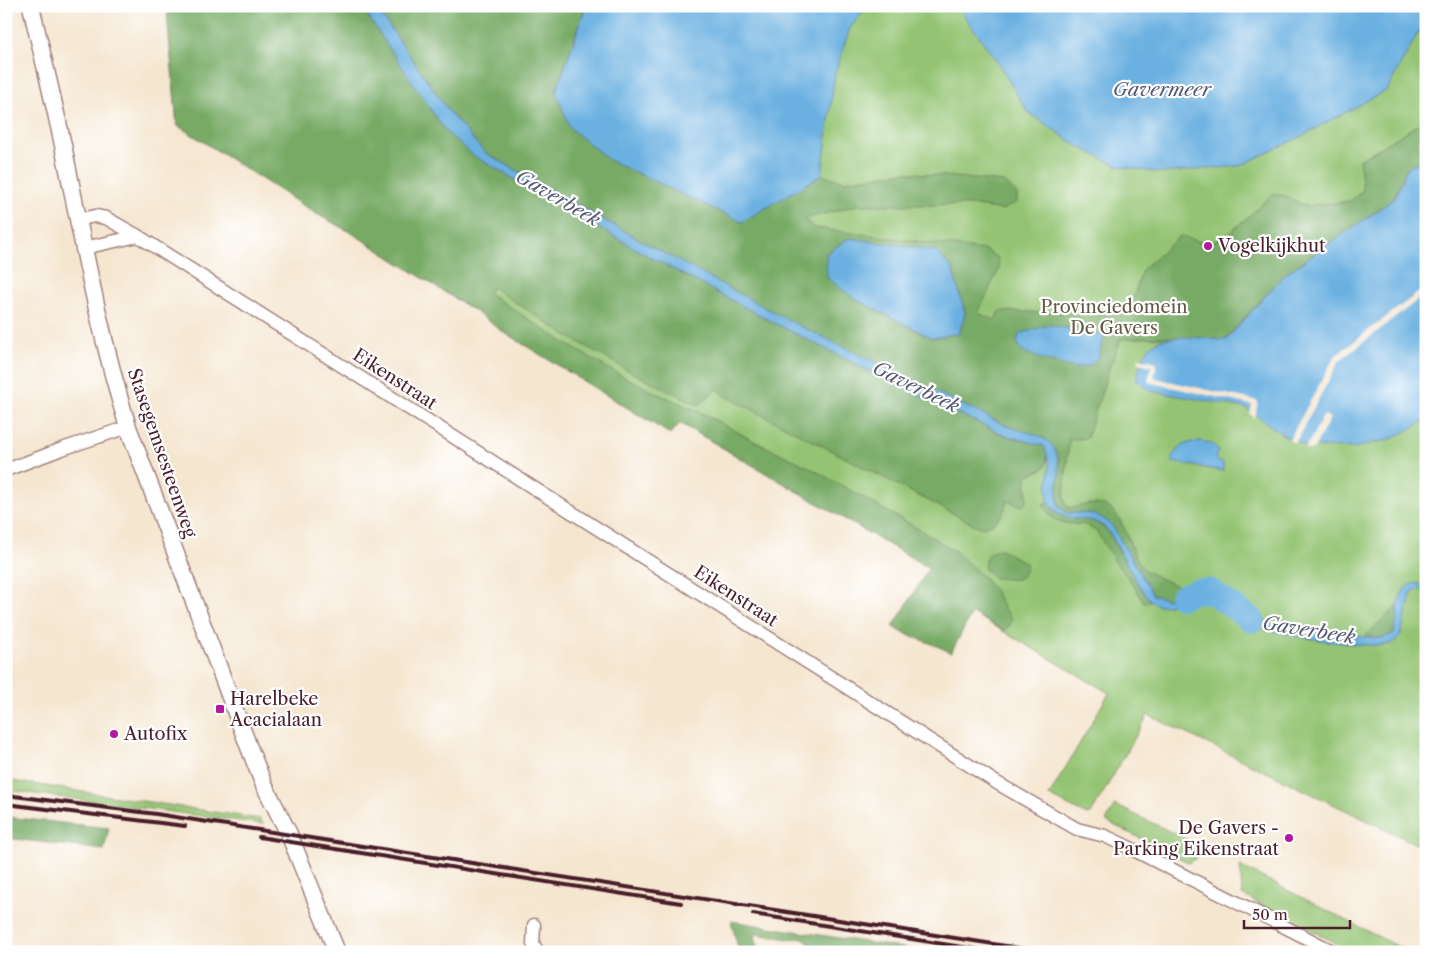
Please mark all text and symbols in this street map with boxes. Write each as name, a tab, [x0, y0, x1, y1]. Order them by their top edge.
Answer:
water label: Gavermeer	[1113, 78, 1212, 101]
water label: Gaverbeek	[512, 165, 604, 231]
place label: Vogelkijkhut	[1217, 235, 1326, 257]
marker: Vogelkijkhut	[1202, 240, 1214, 252]
park label: Provinciedomein De Gavers	[1041, 296, 1187, 339]
street label: Eikenstraat	[349, 344, 442, 415]
water label: Gaverbeek	[869, 356, 963, 418]
street label: Stasegemsesteenweg	[123, 365, 202, 541]
street label: Eikenstraat	[690, 561, 783, 632]
water label: Gaverbeek	[1261, 611, 1357, 649]
place label: Harelbeke Acacialaan	[229, 688, 322, 731]
marker: Harelbeke Acacialaan	[214, 703, 226, 715]
place label: Autofix	[123, 723, 188, 745]
marker: Autofix	[108, 728, 120, 740]
place label: De Gavers - Parking Eikenstraat	[1113, 817, 1280, 860]
marker: De Gavers - Parking Eikenstraat	[1283, 832, 1295, 844]
scale bar	[1244, 898, 1351, 930]
text: 50 m	[1252, 905, 1288, 924]

